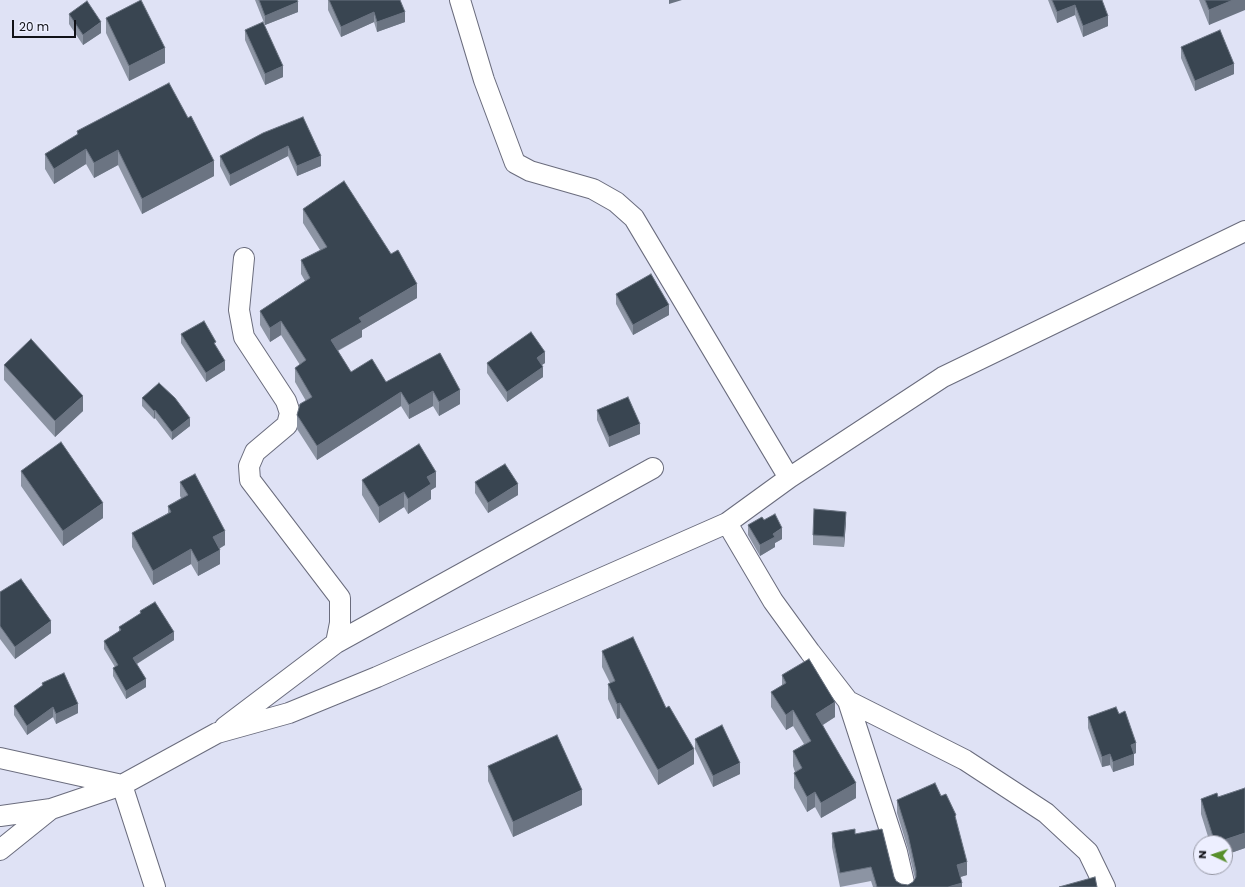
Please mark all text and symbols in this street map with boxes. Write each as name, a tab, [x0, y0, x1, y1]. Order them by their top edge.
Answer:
scale bar	[14, 12, 78, 38]
text: 20 m	[19, 18, 49, 35]
north arrow	[1193, 835, 1233, 875]
text: N	[1194, 850, 1210, 859]

